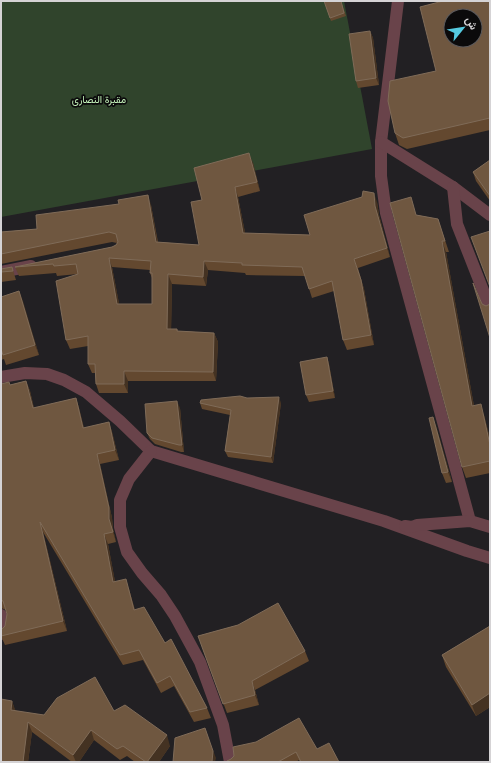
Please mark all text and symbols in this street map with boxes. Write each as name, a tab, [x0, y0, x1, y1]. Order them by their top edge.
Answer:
north arrow	[443, 8, 483, 48]
text: ش	[462, 14, 481, 32]
park label: مقبرة النصارى	[72, 93, 126, 106]

